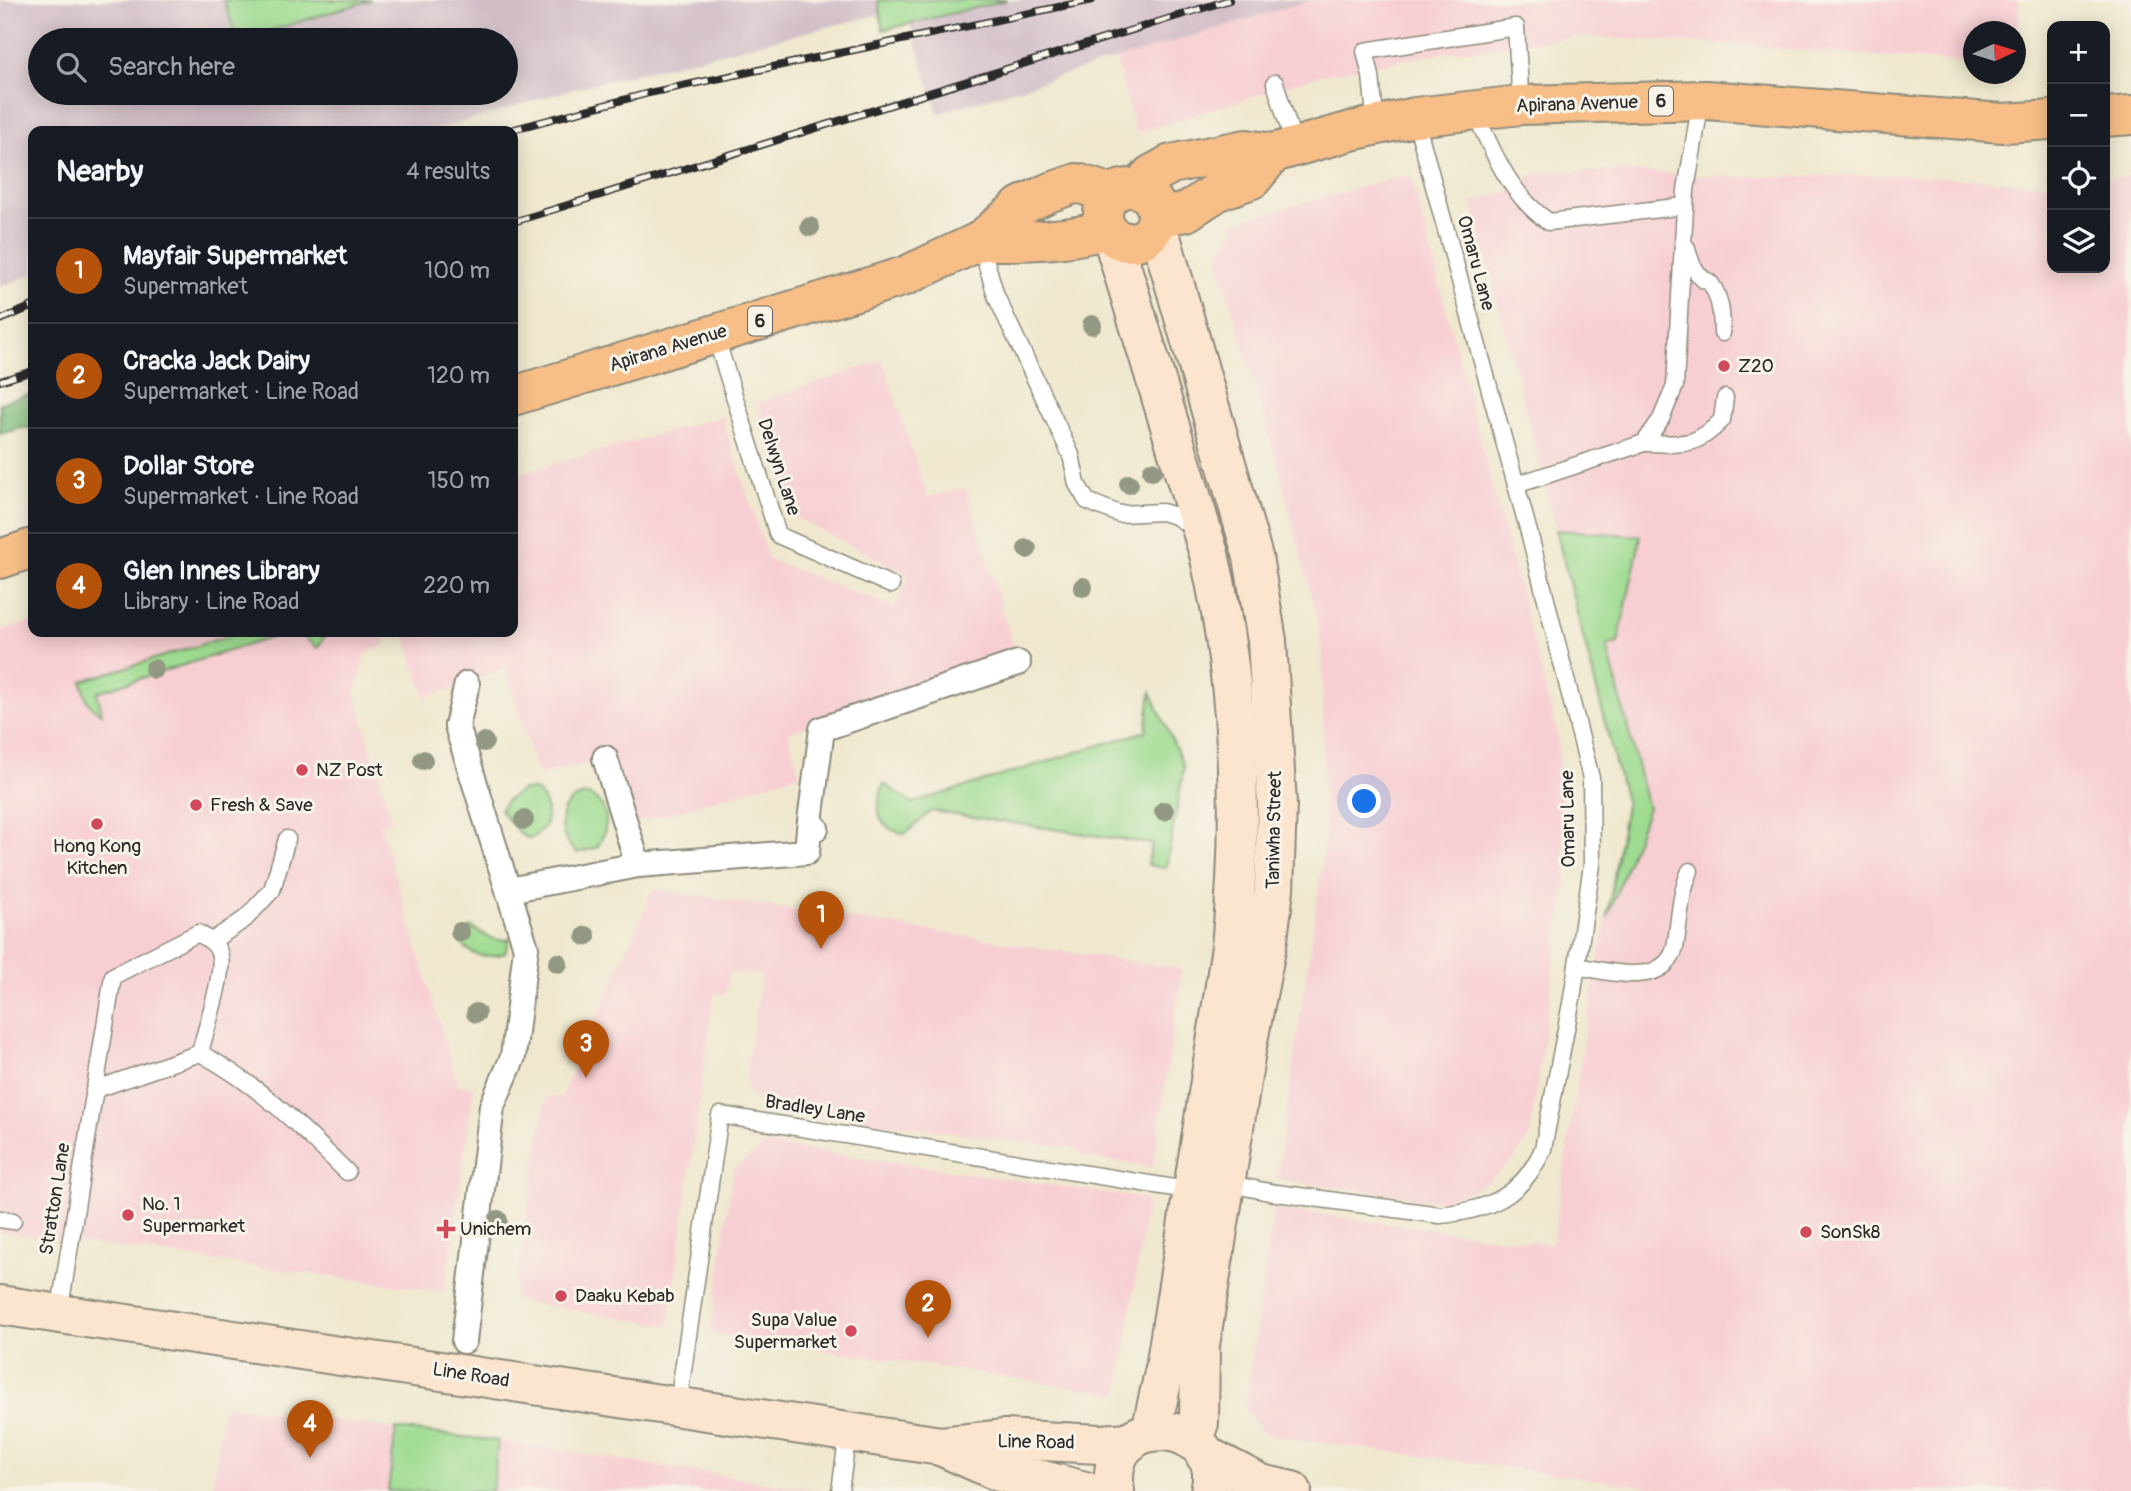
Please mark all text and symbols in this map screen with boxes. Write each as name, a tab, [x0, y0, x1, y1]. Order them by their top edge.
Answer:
north arrow	[1963, 21, 2026, 84]
map controls	[2047, 21, 2110, 273]
button: +	[2047, 21, 2110, 84]
search box	[28, 28, 518, 105]
icon: search	[52, 48, 90, 86]
text: Search here	[108, 51, 235, 83]
button: −	[2047, 84, 2110, 147]
road number: 6	[1649, 86, 1673, 116]
street label: Apirana Avenue	[1516, 90, 1639, 118]
button: locate	[2047, 147, 2110, 210]
text: Nearby	[56, 153, 143, 190]
text: 4 results	[406, 157, 490, 186]
button: layers	[2047, 210, 2110, 273]
street label: Omaru Lane	[1452, 213, 1500, 314]
text: Mayfair Supermarket	[123, 240, 347, 272]
text: 1	[75, 256, 84, 285]
text: 100 m	[424, 256, 490, 285]
text: Supermarket	[123, 272, 248, 301]
road number: 6	[748, 306, 772, 335]
street label: Apirana Avenue	[606, 319, 730, 377]
text: Cracka Jack Dairy	[123, 345, 310, 377]
place label: Z2O	[1738, 354, 1774, 378]
marker: Z2O	[1716, 358, 1732, 374]
text: 2	[73, 361, 85, 390]
text: 120 m	[427, 361, 490, 390]
text: Supermarket · Line Road	[123, 377, 359, 406]
street label: Delwyn Lane	[752, 415, 806, 519]
text: Dollar Store	[123, 450, 254, 482]
text: 3	[73, 466, 85, 495]
text: 150 m	[427, 466, 490, 495]
text: Supermarket · Line Road	[123, 482, 359, 511]
text: Glen Innes Library	[123, 555, 319, 587]
text: 4	[72, 571, 86, 600]
text: 220 m	[423, 571, 490, 600]
text: Library · Line Road	[123, 587, 300, 616]
place label: NZ Post	[316, 758, 383, 782]
marker: NZ Post	[294, 762, 310, 778]
street label: Omaru Lane	[1555, 769, 1581, 868]
street label: Taniwha Street	[1261, 770, 1287, 889]
your location	[1347, 784, 1381, 818]
place label: Fresh & Save	[210, 793, 313, 817]
marker: Fresh & Save	[188, 797, 204, 813]
marker: Hong Kong Kitchen	[89, 816, 105, 832]
place label: Hong Kong Kitchen	[53, 834, 141, 880]
pin: 1	[798, 891, 844, 949]
pin: 3	[563, 1020, 609, 1078]
street label: Bradley Lane	[763, 1089, 867, 1129]
street label: Stratton Lane	[34, 1141, 76, 1257]
place label: No. 1 Supermarket	[142, 1192, 246, 1238]
marker: No. 1 Supermarket	[120, 1207, 136, 1223]
place label: Unichem	[460, 1217, 531, 1241]
place label: SonSk8	[1820, 1220, 1880, 1244]
marker: Unichem	[438, 1221, 454, 1237]
marker: SonSk8	[1798, 1224, 1814, 1240]
pin: 2	[905, 1280, 951, 1338]
place label: Daaku Kebab	[575, 1284, 675, 1308]
marker: Daaku Kebab	[553, 1288, 569, 1304]
place label: Supa Value Supermarket	[734, 1308, 838, 1354]
marker: Supa Value Supermarket	[843, 1323, 859, 1339]
street label: Line Road	[431, 1357, 511, 1393]
pin: 4	[287, 1400, 333, 1458]
street label: Line Road	[997, 1429, 1075, 1455]

